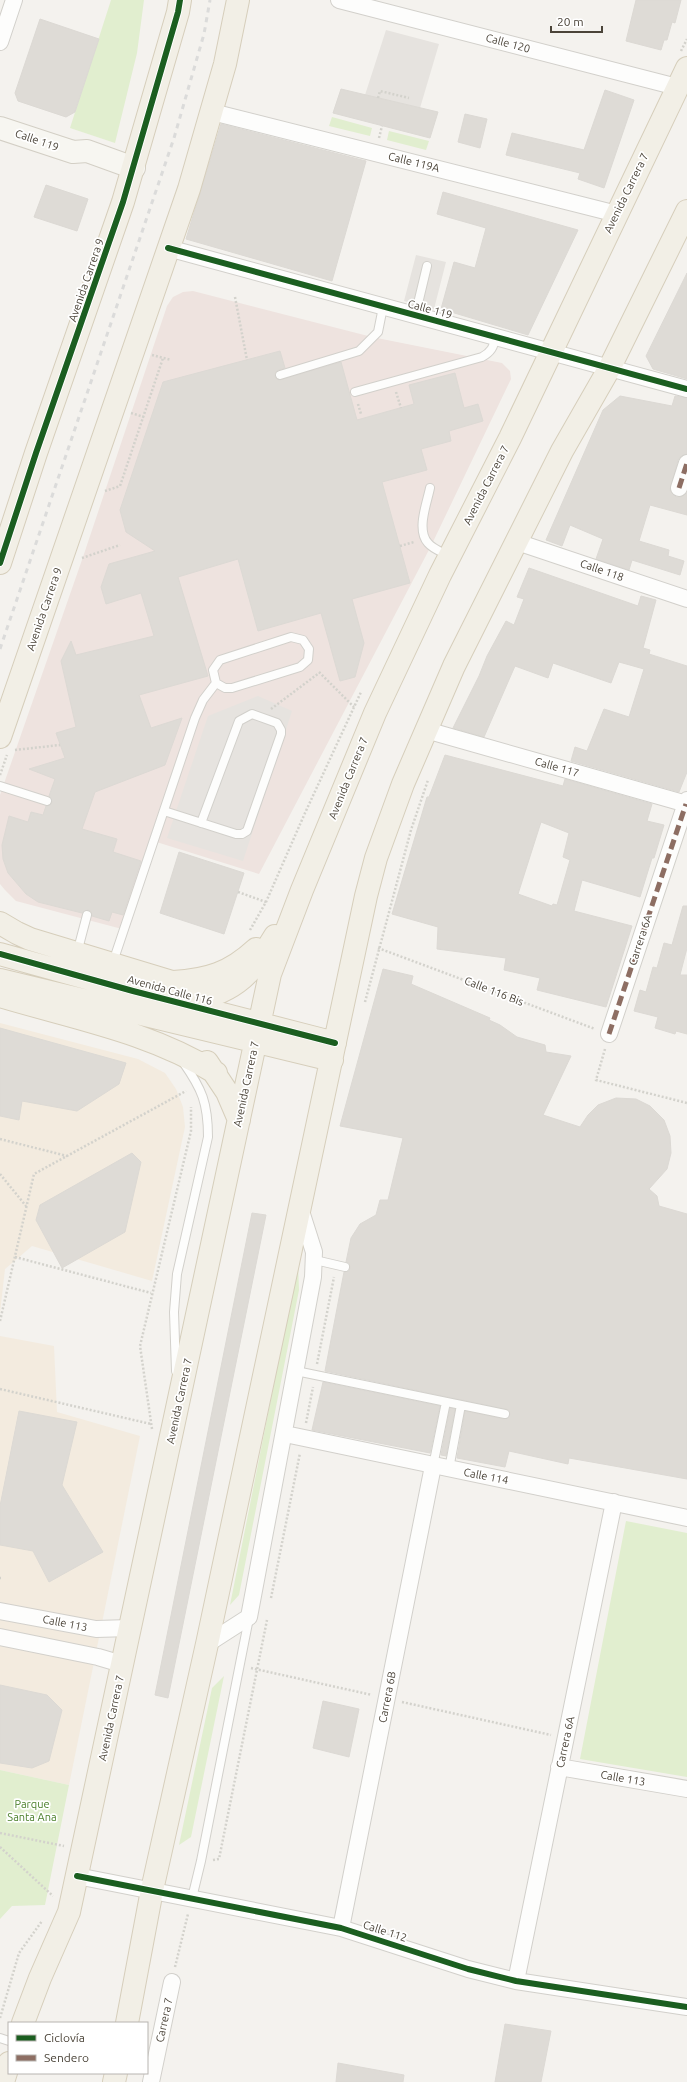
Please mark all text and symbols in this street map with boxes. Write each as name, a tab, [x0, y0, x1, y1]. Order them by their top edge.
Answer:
scale bar	[551, 8, 602, 34]
text: 20 m	[557, 15, 584, 28]
street label: Calle 120	[485, 31, 531, 55]
street label: Calle 119	[14, 127, 60, 153]
street label: Calle 119A	[387, 150, 442, 174]
street label: Avenida Carrera 7	[601, 151, 651, 235]
street label: Avenida Carrera 9	[66, 237, 106, 323]
street label: Calle 119	[407, 297, 453, 321]
street label: Avenida Carrera 7	[461, 443, 511, 527]
street label: Calle 118	[579, 557, 625, 583]
street label: Avenida Carrera 9	[24, 566, 64, 652]
street label: Avenida Carrera 7	[326, 735, 370, 821]
street label: Calle 117	[534, 755, 580, 779]
street label: Carrera 6A	[626, 912, 654, 967]
street label: Avenida Calle 116	[126, 973, 214, 1007]
street label: Calle 116 Bis	[463, 974, 525, 1008]
street label: Avenida Carrera 7	[231, 1040, 261, 1128]
street label: Avenida Carrera 7	[164, 1357, 194, 1445]
street label: Calle 114	[463, 1466, 509, 1486]
street label: Calle 113	[42, 1613, 88, 1633]
street label: Carrera 6B	[376, 1670, 398, 1724]
street label: Avenida Carrera 7	[96, 1674, 126, 1762]
street label: Carrera 6A	[554, 1714, 577, 1769]
street label: Calle 113	[600, 1768, 646, 1788]
park label: Parque Santa Ana	[7, 1798, 57, 1823]
street label: Calle 112	[362, 1918, 408, 1944]
street label: Carrera 7	[153, 1997, 175, 2043]
legend	[8, 2022, 148, 2074]
text: Ciclovía	[44, 2031, 85, 2044]
text: Sendero	[44, 2051, 89, 2064]

